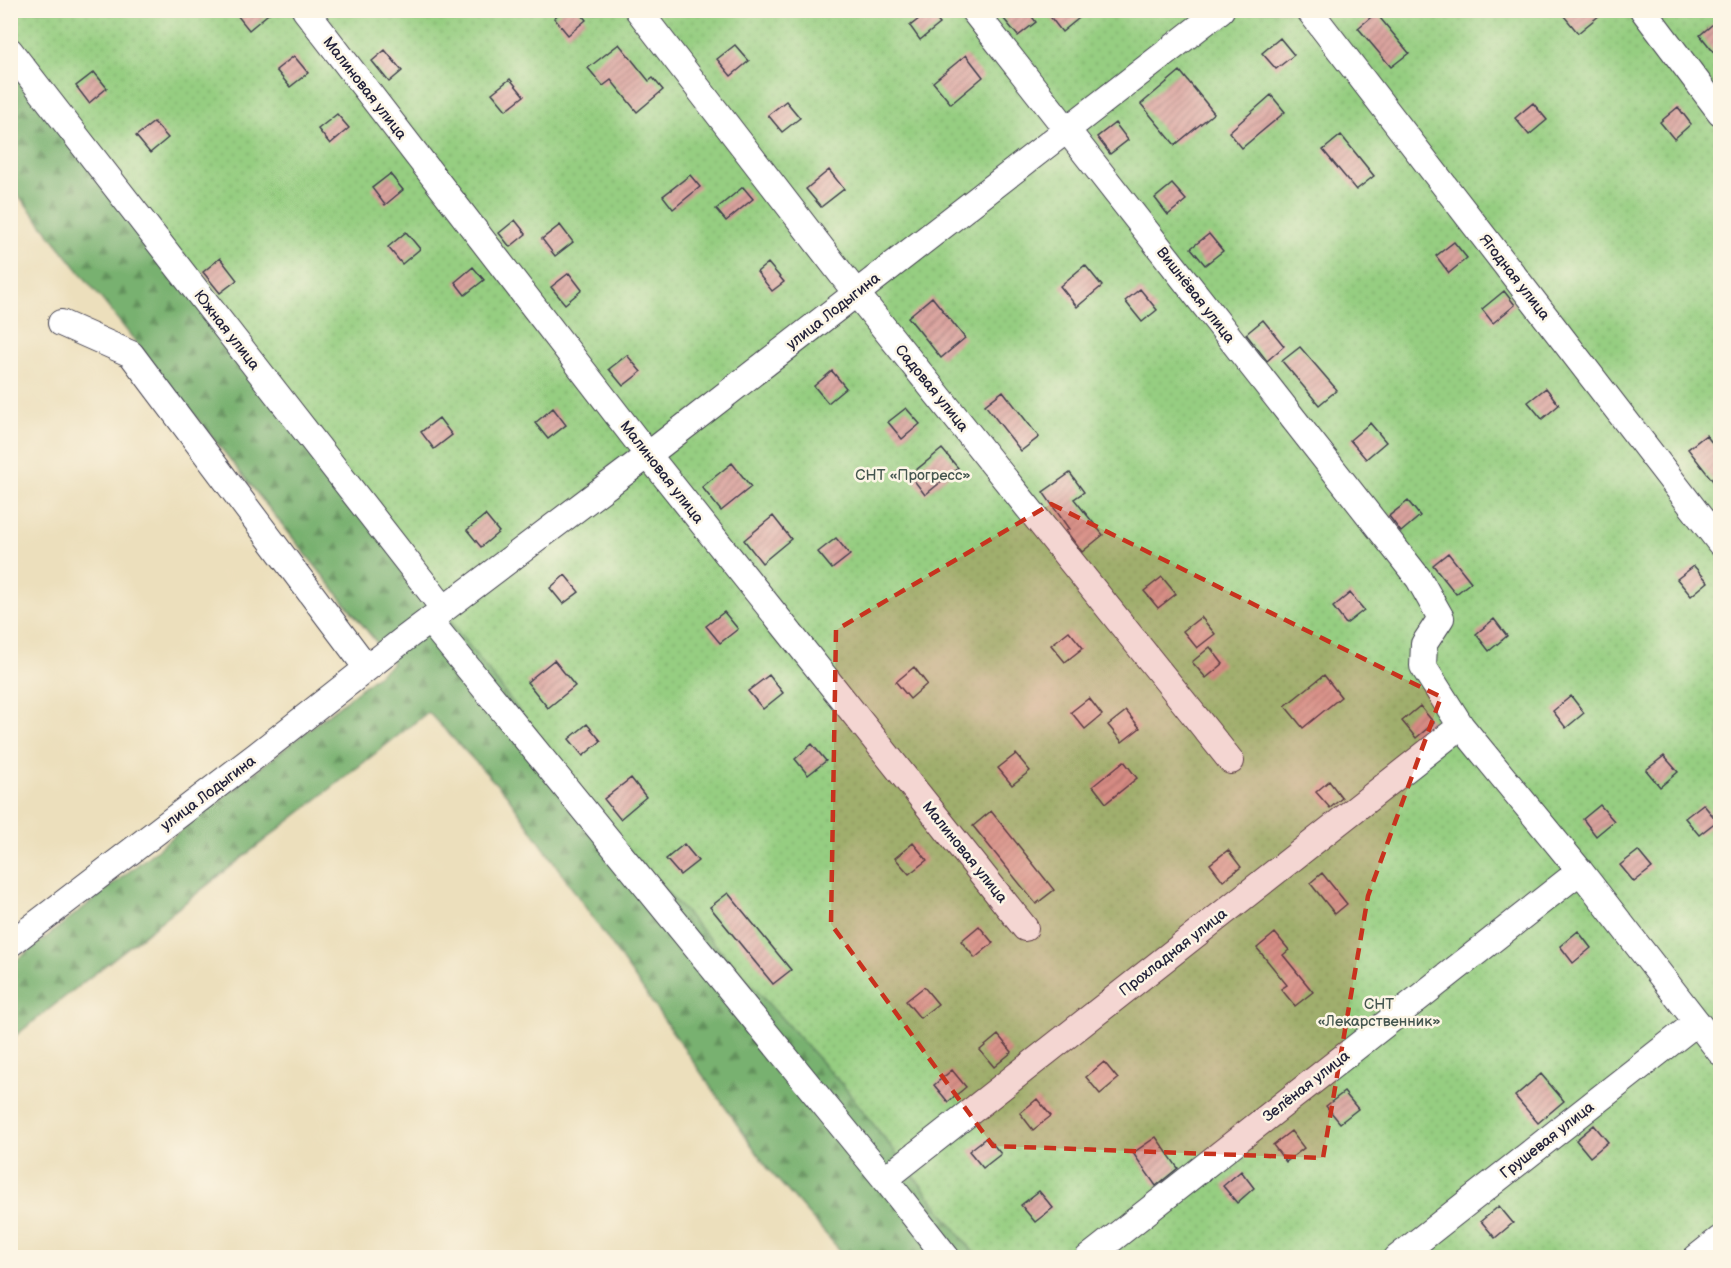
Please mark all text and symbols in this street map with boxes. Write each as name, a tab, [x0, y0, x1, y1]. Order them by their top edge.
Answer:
street label: Малиновая улица	[319, 33, 411, 144]
street label: Ягодная улица	[1475, 231, 1554, 324]
street label: Вишнёвая улица	[1152, 243, 1239, 347]
street label: улица Лодыгина	[783, 269, 884, 354]
street label: Южная улица	[189, 286, 264, 374]
street label: Садовая улица	[891, 341, 973, 436]
street label: Малиновая улица	[616, 417, 708, 528]
park label: СНТ «Прогресс»	[855, 466, 971, 485]
street label: улица Лодыгина	[157, 751, 260, 835]
street label: Малиновая улица	[918, 798, 1011, 907]
street label: Прохладная улица	[1115, 904, 1231, 1000]
park label: СНТ «Лекарственник»	[1317, 995, 1441, 1031]
street label: Зелёная улица	[1259, 1046, 1354, 1126]
street label: Грушевая улица	[1496, 1098, 1598, 1183]

